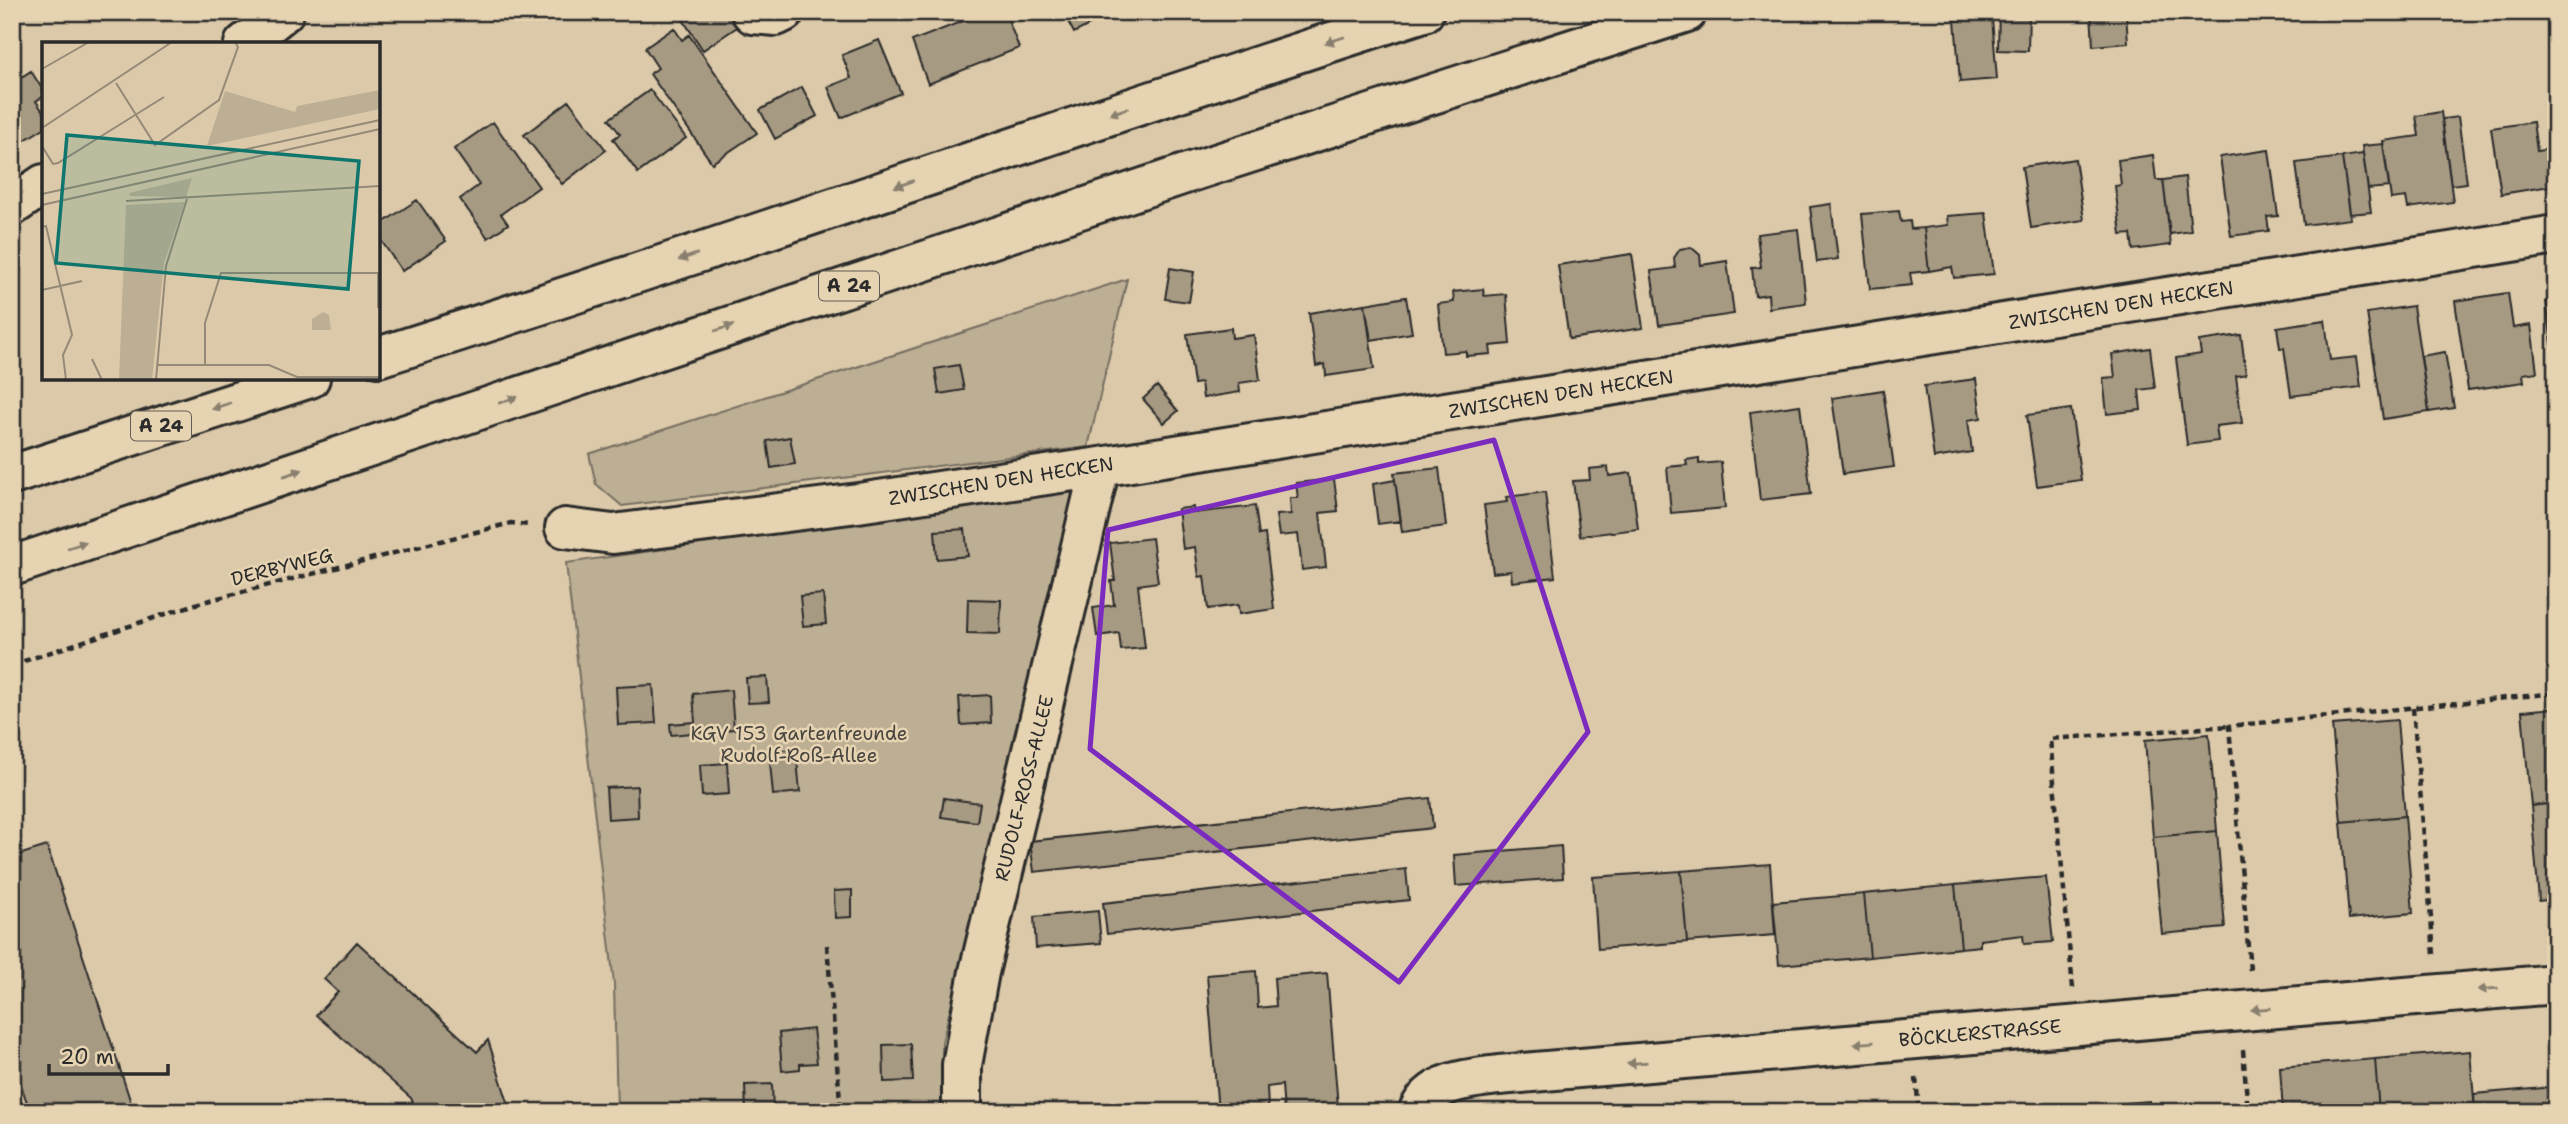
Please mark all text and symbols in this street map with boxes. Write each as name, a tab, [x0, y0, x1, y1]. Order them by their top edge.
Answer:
one-way arrow	[1325, 36, 1346, 46]
inset map	[42, 42, 380, 380]
one-way arrow	[1108, 106, 1129, 117]
one-way arrow	[893, 179, 914, 190]
one-way arrow	[677, 252, 698, 263]
road number: A 24	[819, 272, 879, 300]
street label: ZWISCHEN DEN HECKEN	[2007, 275, 2235, 335]
one-way arrow	[714, 322, 735, 333]
street label: ZWISCHEN DEN HECKEN	[1447, 364, 1675, 424]
one-way arrow	[498, 394, 519, 405]
one-way arrow	[211, 401, 232, 412]
road number: A 24	[131, 412, 191, 440]
street label: ZWISCHEN DEN HECKEN	[887, 451, 1115, 511]
one-way arrow	[282, 467, 303, 478]
one-way arrow	[67, 539, 88, 550]
street label: DERBYWEG	[228, 542, 336, 592]
street label: RUDOLF-ROSS-ALLEE	[989, 692, 1059, 884]
park label: KGV 153 Gartenfreunde Rudolf-Roß-Allee	[690, 721, 908, 768]
one-way arrow	[2477, 984, 2499, 995]
one-way arrow	[2250, 1004, 2272, 1015]
street label: BÖCKLERSTRASSE	[1898, 1013, 2063, 1053]
scale bar	[49, 1033, 168, 1077]
one-way arrow	[1852, 1038, 1874, 1049]
text: 20 m	[60, 1043, 114, 1071]
one-way arrow	[1626, 1058, 1648, 1069]

